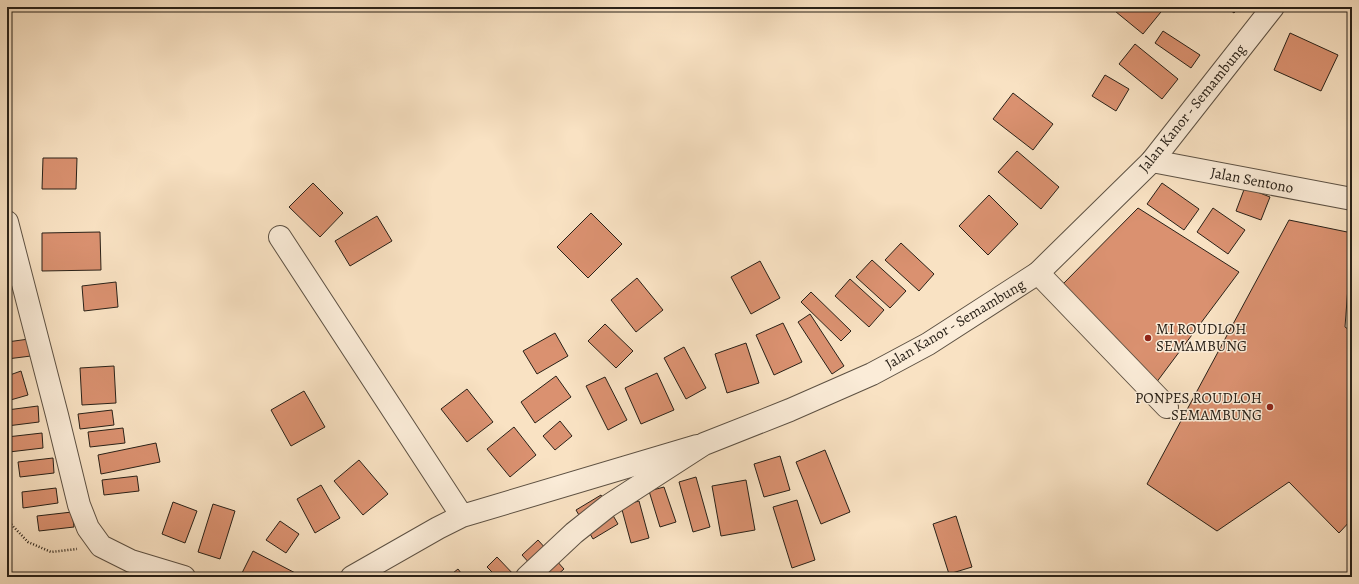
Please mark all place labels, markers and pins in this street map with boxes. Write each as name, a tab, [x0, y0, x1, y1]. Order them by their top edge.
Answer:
place label: MI ROUDLOH SEMAMBUNG	[1156, 319, 1247, 356]
marker: MI ROUDLOH SEMAMBUNG	[1143, 333, 1153, 343]
place label: PONPES ROUDLOH SEMAMBUNG	[1135, 388, 1262, 425]
marker: PONPES ROUDLOH SEMAMBUNG	[1265, 402, 1275, 412]

